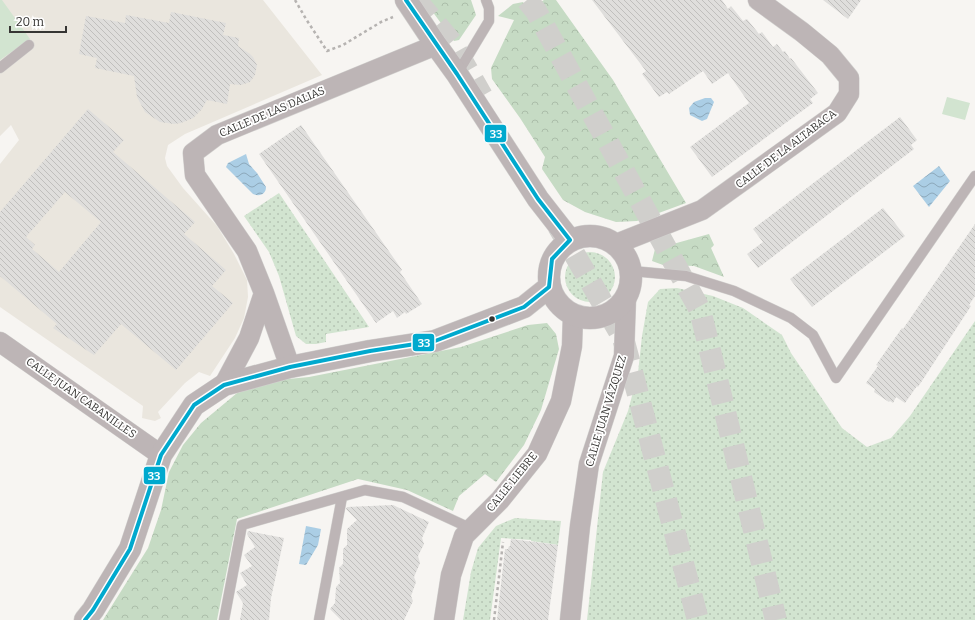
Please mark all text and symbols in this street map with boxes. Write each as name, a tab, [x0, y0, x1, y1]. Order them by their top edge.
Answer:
scale bar	[10, 8, 66, 34]
text: 20 m	[16, 15, 45, 29]
street label: CALLE DE LAS DALIAS	[217, 84, 327, 140]
street label: CALLE DE LA ALTABACA	[733, 107, 839, 191]
line badge: 33	[484, 124, 507, 143]
text: 33	[490, 128, 502, 141]
unlabelled marker	[487, 314, 497, 324]
line badge: 33	[412, 333, 435, 352]
text: 33	[418, 337, 430, 350]
street label: CALLE JUAN VÁZQUEZ	[582, 353, 629, 468]
street label: CALLE JUAN CABANILLES	[23, 355, 139, 441]
street label: CALLE LIEBRE	[484, 449, 540, 514]
line badge: 33	[143, 466, 166, 485]
text: 33	[148, 470, 160, 483]

